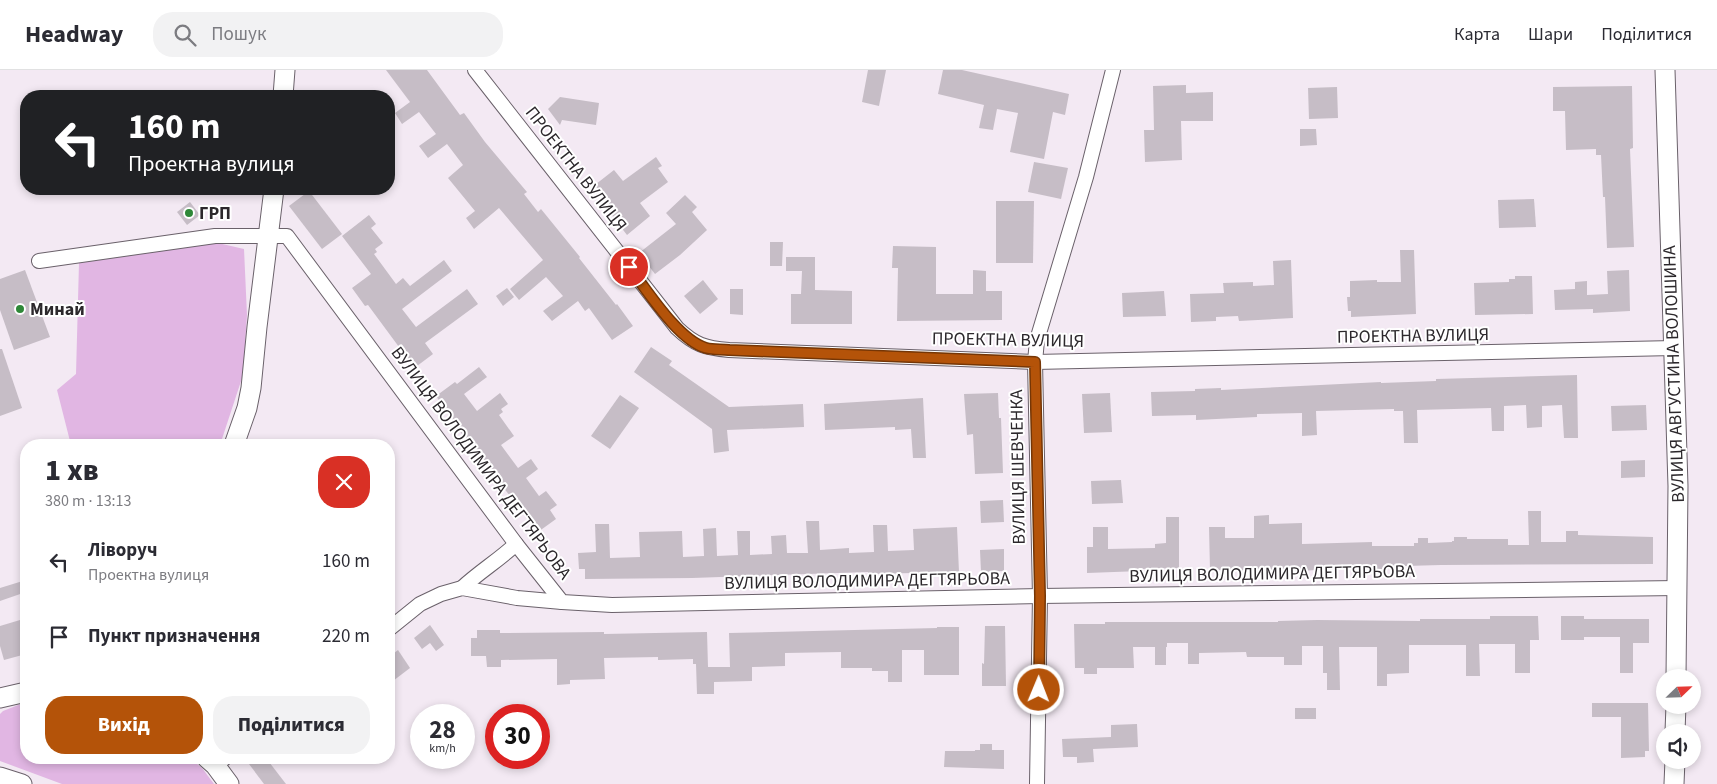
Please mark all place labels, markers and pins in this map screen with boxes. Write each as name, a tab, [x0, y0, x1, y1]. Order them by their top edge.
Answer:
place label: ГРП	[199, 201, 231, 226]
marker: ГРП	[183, 207, 195, 219]
pin	[608, 246, 650, 288]
place label: Минай	[30, 297, 85, 322]
marker: Минай	[14, 303, 26, 315]

